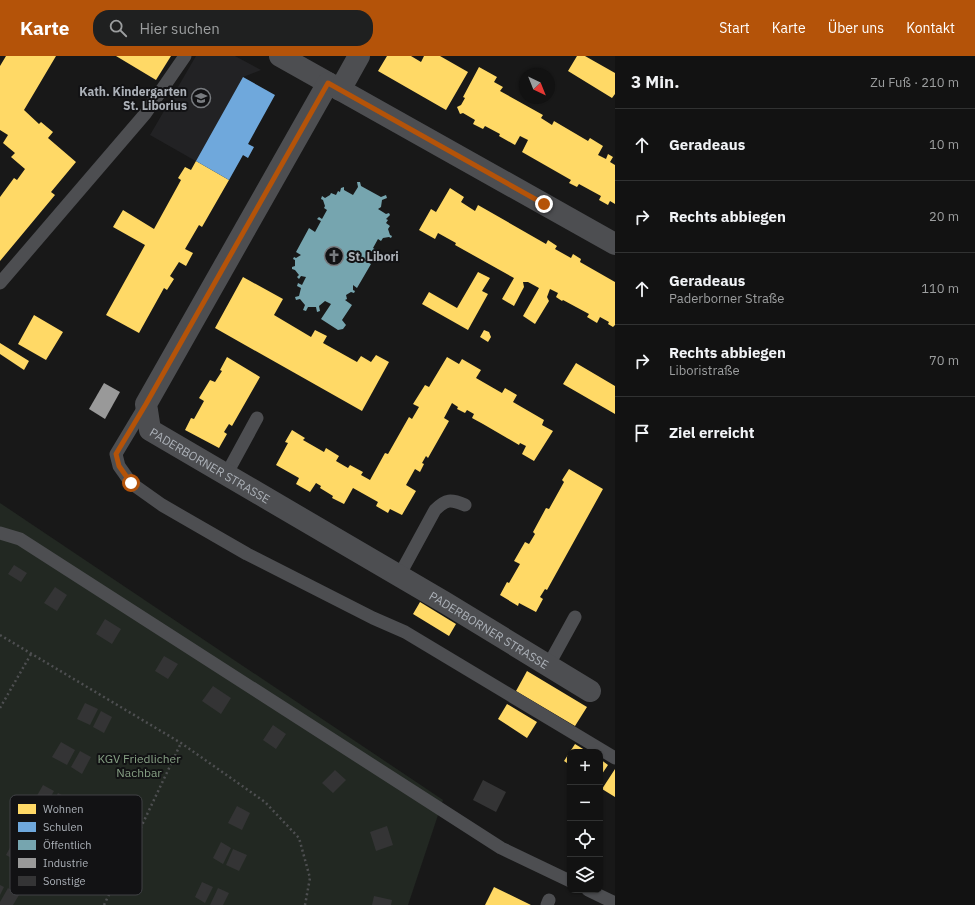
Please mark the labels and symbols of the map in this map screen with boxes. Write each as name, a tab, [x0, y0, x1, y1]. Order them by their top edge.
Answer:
north arrow	[519, 68, 555, 104]
place label: Kath. Kindergarten St. Liborius	[79, 84, 187, 113]
school or university icon: Kath. Kindergarten St. Liborius	[190, 87, 212, 109]
route end	[535, 195, 553, 213]
church icon: St. Libori	[323, 245, 345, 267]
place label: St. Libori	[348, 249, 399, 264]
street label: PADERBORNER STRASSE	[147, 424, 273, 506]
route start	[122, 474, 140, 492]
street label: PADERBORNER STRASSE	[427, 588, 552, 672]
park label: KGV Friedlicher Nachbar	[97, 751, 181, 780]
legend	[10, 795, 142, 895]
text: Wohnen	[43, 802, 84, 816]
text: Schulen	[43, 820, 83, 834]
text: Öffentlich	[43, 838, 92, 852]
text: Industrie	[43, 856, 88, 870]
text: Sonstige	[43, 874, 85, 888]

